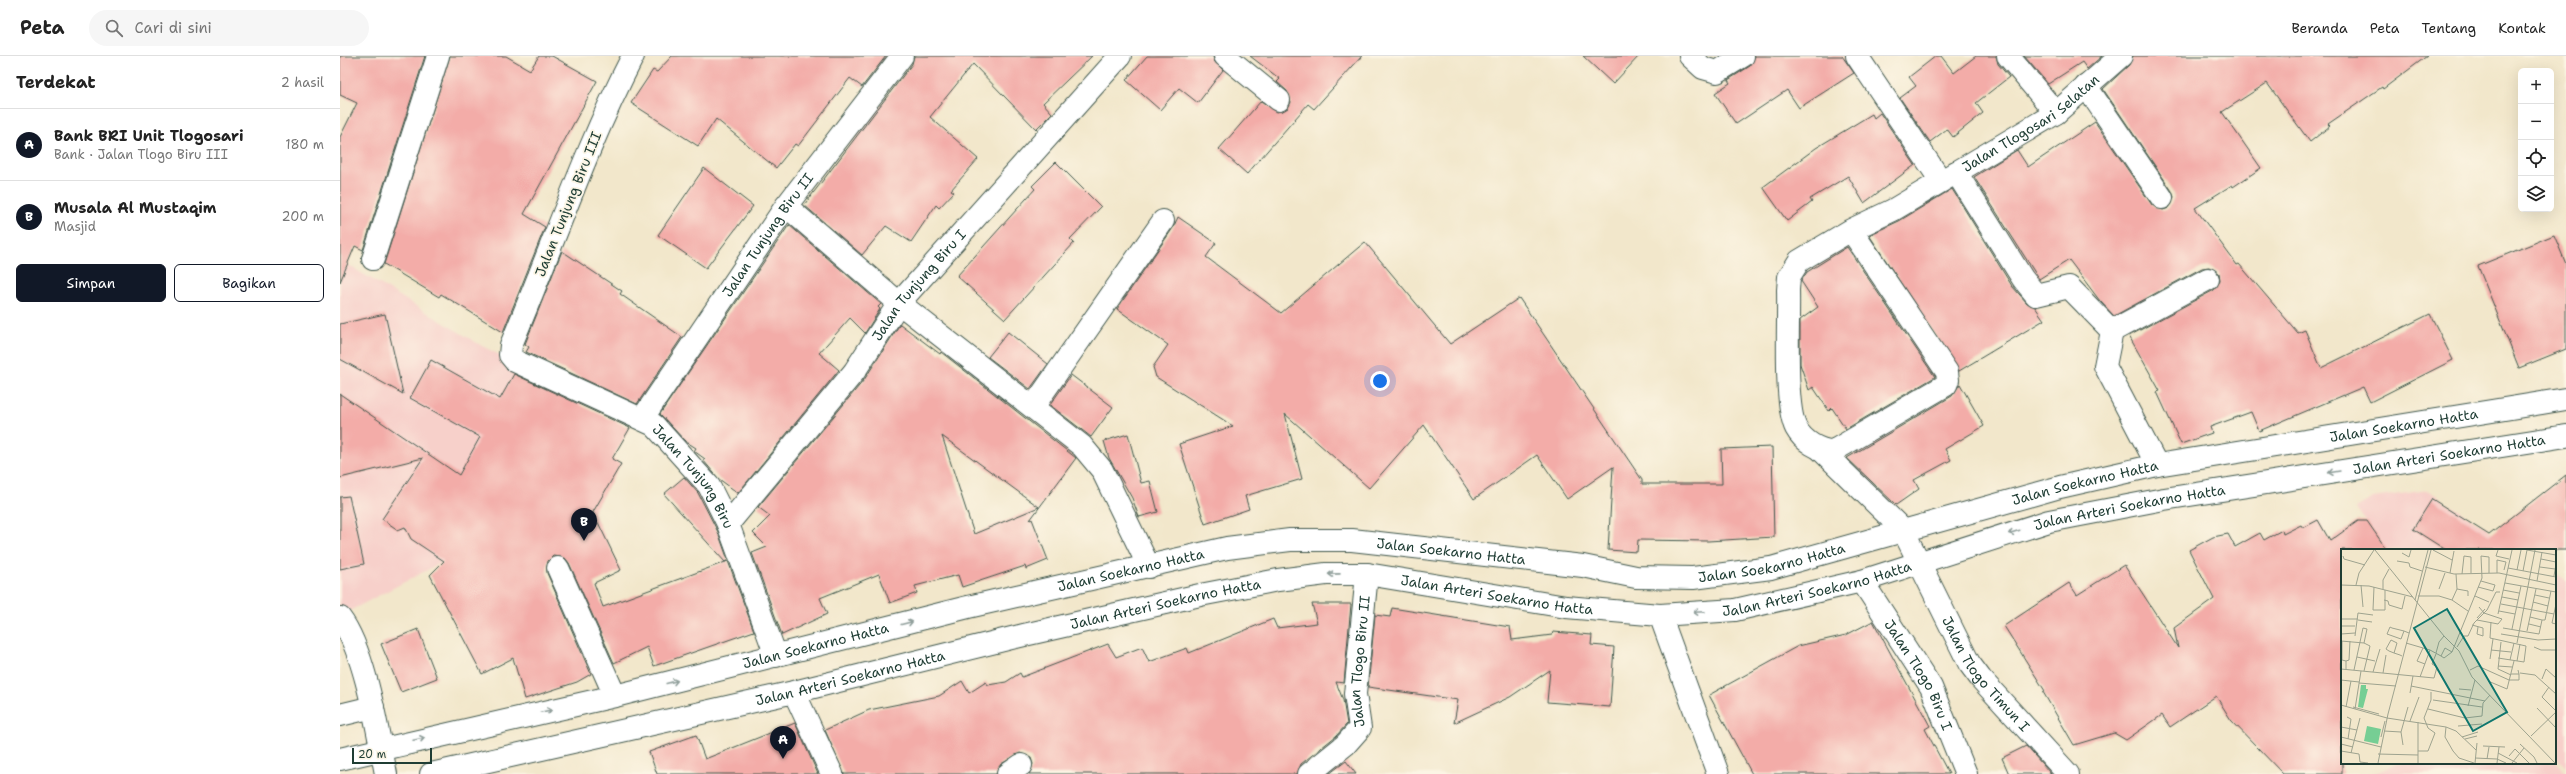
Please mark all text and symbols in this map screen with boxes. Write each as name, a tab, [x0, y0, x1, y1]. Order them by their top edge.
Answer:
search box	[89, 10, 369, 46]
text: Peta	[20, 15, 65, 40]
icon: search	[103, 17, 125, 39]
text: Cari di sini	[135, 18, 212, 38]
text: Beranda	[2291, 19, 2348, 37]
text: Peta	[2370, 19, 2400, 37]
text: Tentang	[2422, 19, 2476, 37]
text: Kontak	[2498, 19, 2546, 37]
map controls	[2518, 68, 2554, 212]
button: +	[2518, 68, 2554, 104]
street label: Jalan Tlogosari Selatan	[1959, 70, 2103, 176]
text: Terdekat	[16, 71, 96, 93]
text: 2 hasil	[281, 74, 324, 91]
button: −	[2518, 104, 2554, 140]
text: Bank BRI Unit Tlogosari	[54, 126, 244, 146]
street label: Jalan Tunjung Biru III	[531, 129, 605, 279]
text: A	[24, 136, 34, 153]
text: 180 m	[285, 136, 324, 153]
button: locate	[2518, 140, 2554, 176]
text: Bank · Jalan Tlogo Biru III	[54, 146, 228, 163]
street label: Jalan Tunjung Biru II	[718, 169, 817, 300]
button: layers	[2518, 176, 2554, 212]
text: Musala Al Mustaqim	[54, 198, 217, 218]
text: B	[25, 208, 33, 225]
text: 200 m	[282, 208, 324, 225]
text: Masjid	[54, 218, 96, 235]
street label: Jalan Tunjung Biru I	[868, 225, 970, 344]
button: Simpan	[16, 264, 166, 302]
button: Bagikan	[174, 264, 324, 302]
your location	[1370, 371, 1390, 391]
street label: Jalan Soekarno Hatta	[2328, 404, 2479, 446]
street label: Jalan Tunjung Biru	[649, 420, 738, 532]
street label: Jalan Arteri Soekarno Hatta	[2352, 430, 2547, 478]
street label: Jalan Soekarno Hatta	[2010, 456, 2160, 509]
one-way arrow	[2328, 468, 2341, 476]
street label: Jalan Arteri Soekarno Hatta	[2031, 480, 2227, 534]
pin: B	[571, 508, 597, 541]
one-way arrow	[2008, 529, 2020, 537]
street label: Jalan Soekarno Hatta	[1376, 534, 1527, 569]
street label: Jalan Soekarno Hatta	[1697, 539, 1847, 586]
street label: Jalan Soekarno Hatta	[1056, 544, 1206, 595]
inset map	[2341, 549, 2556, 764]
street label: Jalan Arteri Soekarno Hatta	[1722, 557, 1914, 620]
one-way arrow	[1328, 570, 1341, 578]
street label: Jalan Arteri Soekarno Hatta	[1399, 571, 1594, 618]
street label: Jalan Arteri Soekarno Hatta	[1068, 574, 1263, 633]
street label: Jalan Tlogo Biru II	[1346, 594, 1374, 728]
one-way arrow	[1693, 609, 1706, 616]
street label: Jalan Tlogo Timun I	[1938, 613, 2034, 735]
street label: Jalan Tlogo Biru I	[1880, 616, 1957, 733]
street label: Jalan Soekarno Hatta	[741, 618, 891, 672]
one-way arrow	[900, 619, 913, 626]
street label: Jalan Arteri Soekarno Hatta	[754, 646, 947, 709]
one-way arrow	[665, 678, 678, 685]
one-way arrow	[539, 707, 552, 715]
pin: A	[770, 726, 796, 759]
one-way arrow	[412, 735, 425, 743]
scale bar	[352, 746, 432, 765]
text: 20 m	[358, 747, 386, 762]

